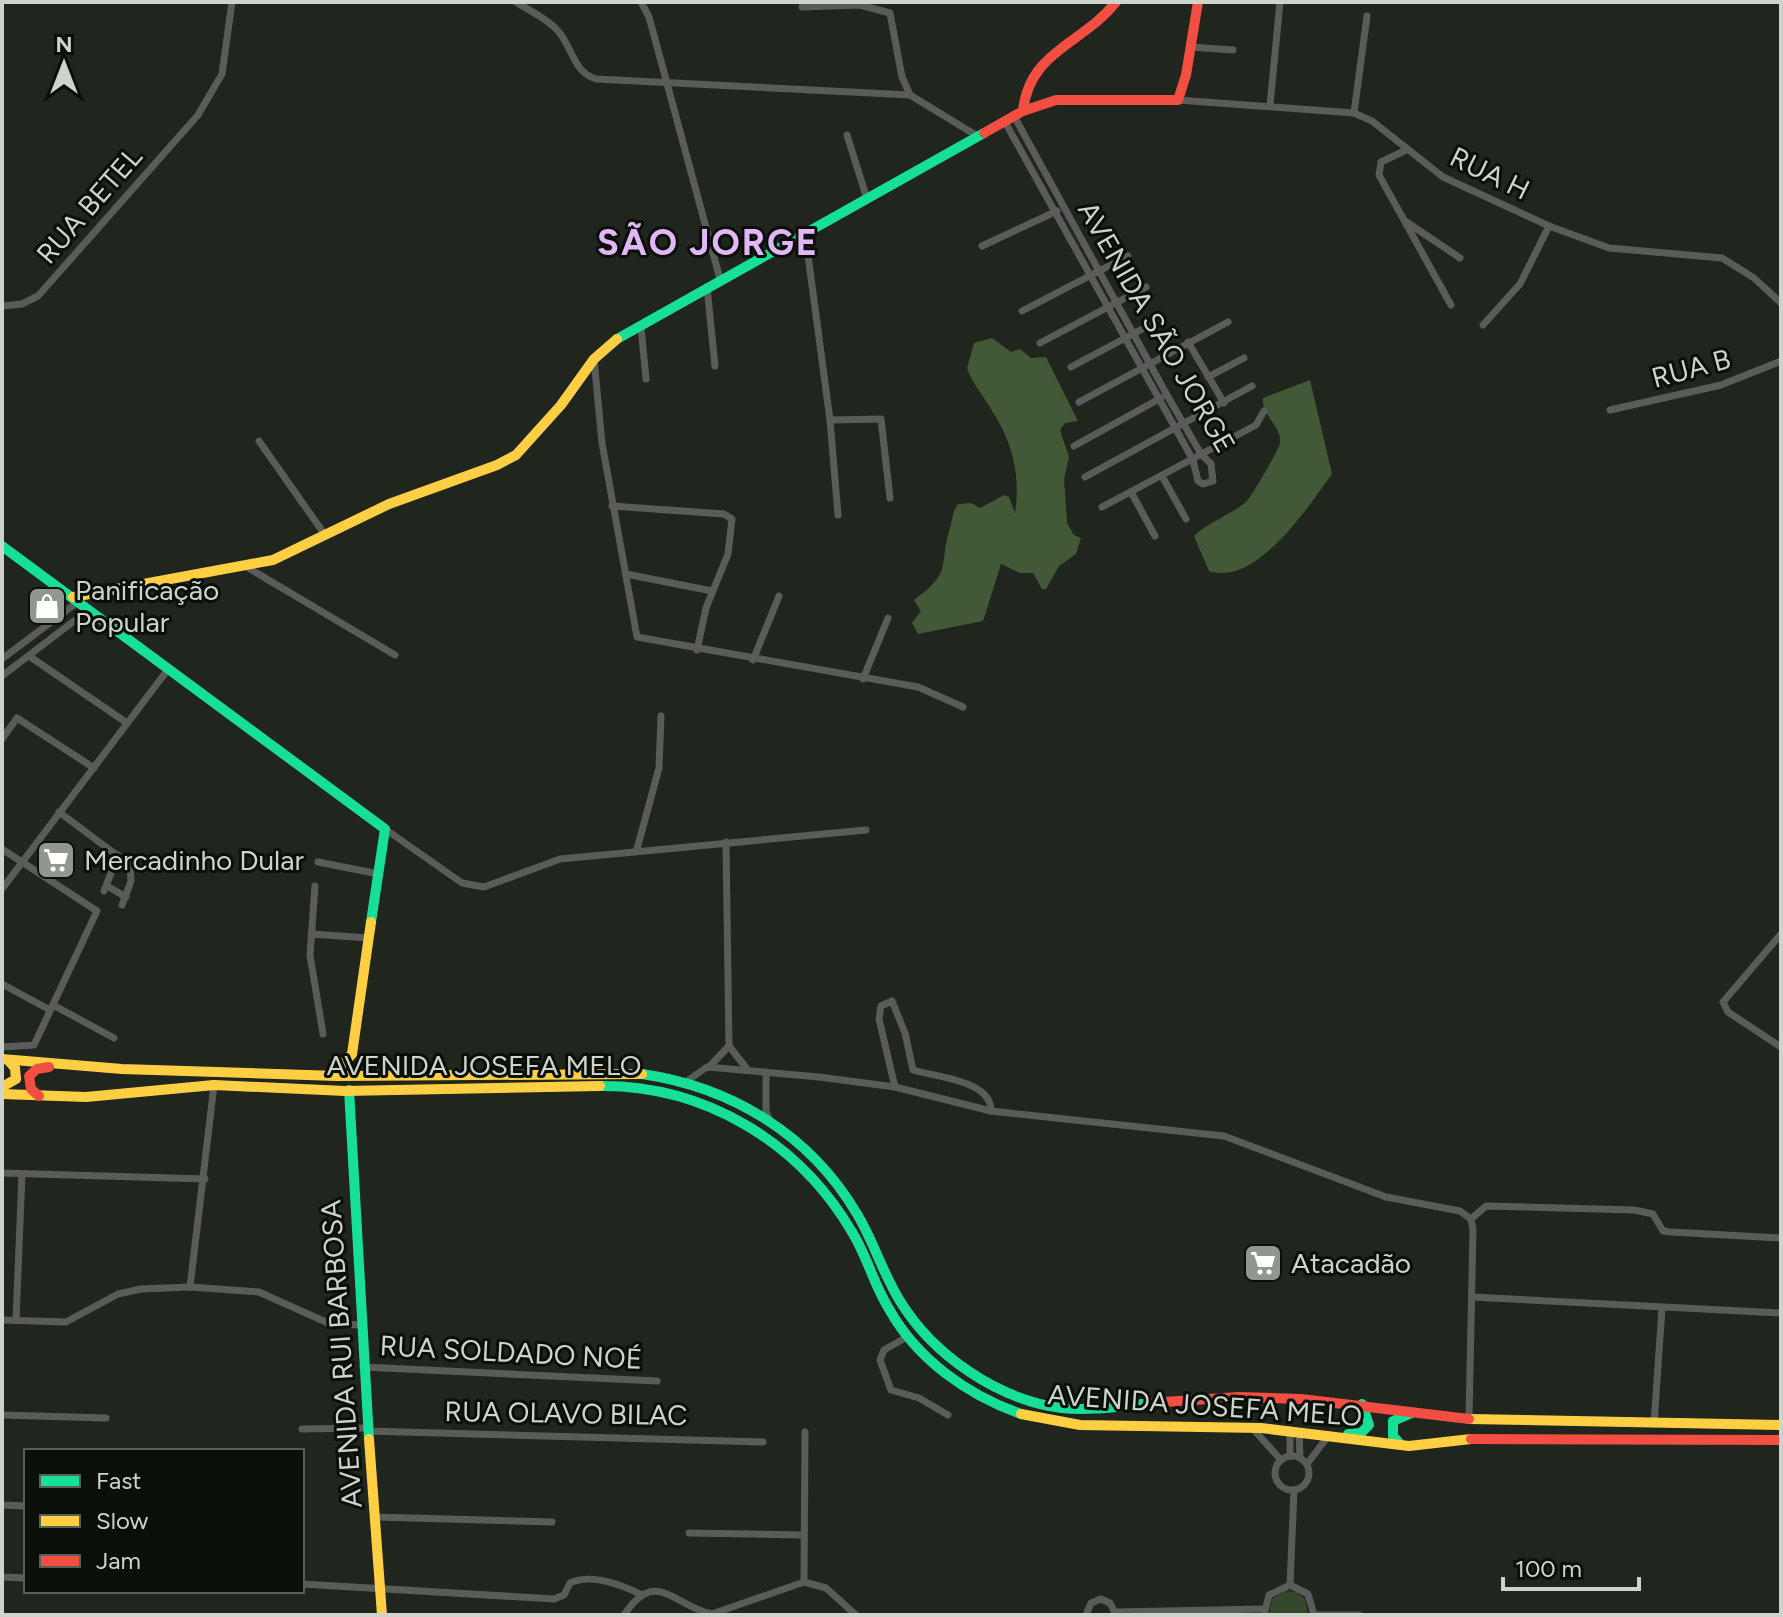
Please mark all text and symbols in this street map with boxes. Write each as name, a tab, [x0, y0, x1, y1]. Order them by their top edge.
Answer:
north arrow	[24, 24, 104, 104]
text: N	[55, 31, 73, 58]
street label: RUA BETEL	[29, 139, 149, 270]
street label: RUA H	[1445, 139, 1535, 207]
street label: AVENIDA SÃO JORGE	[1071, 195, 1243, 459]
district label: SÃO JORGE	[597, 221, 819, 264]
street label: RUA B	[1648, 341, 1734, 395]
place label: Panificação Popular	[75, 573, 219, 639]
shop icon: Panificação Popular	[26, 585, 68, 627]
supermarket icon: Mercadinho Dular	[35, 839, 77, 881]
place label: Mercadinho Dular	[84, 843, 305, 877]
street label: AVENIDA JOSEFA MELO	[326, 1048, 642, 1082]
street label: AVENIDA RUI BARBOSA	[313, 1199, 369, 1509]
supermarket icon: Atacadão	[1242, 1242, 1284, 1284]
place label: Atacadão	[1291, 1246, 1411, 1280]
street label: RUA SOLDADO NOÉ	[379, 1328, 643, 1376]
street label: AVENIDA JOSEFA MELO	[1047, 1377, 1363, 1433]
street label: RUA OLAVO BILAC	[444, 1394, 688, 1432]
legend	[24, 1449, 304, 1593]
text: Fast	[96, 1466, 141, 1495]
text: Slow	[96, 1506, 149, 1535]
scale bar	[1503, 1541, 1639, 1591]
text: Jam	[96, 1546, 141, 1575]
text: 100 m	[1515, 1554, 1582, 1583]

